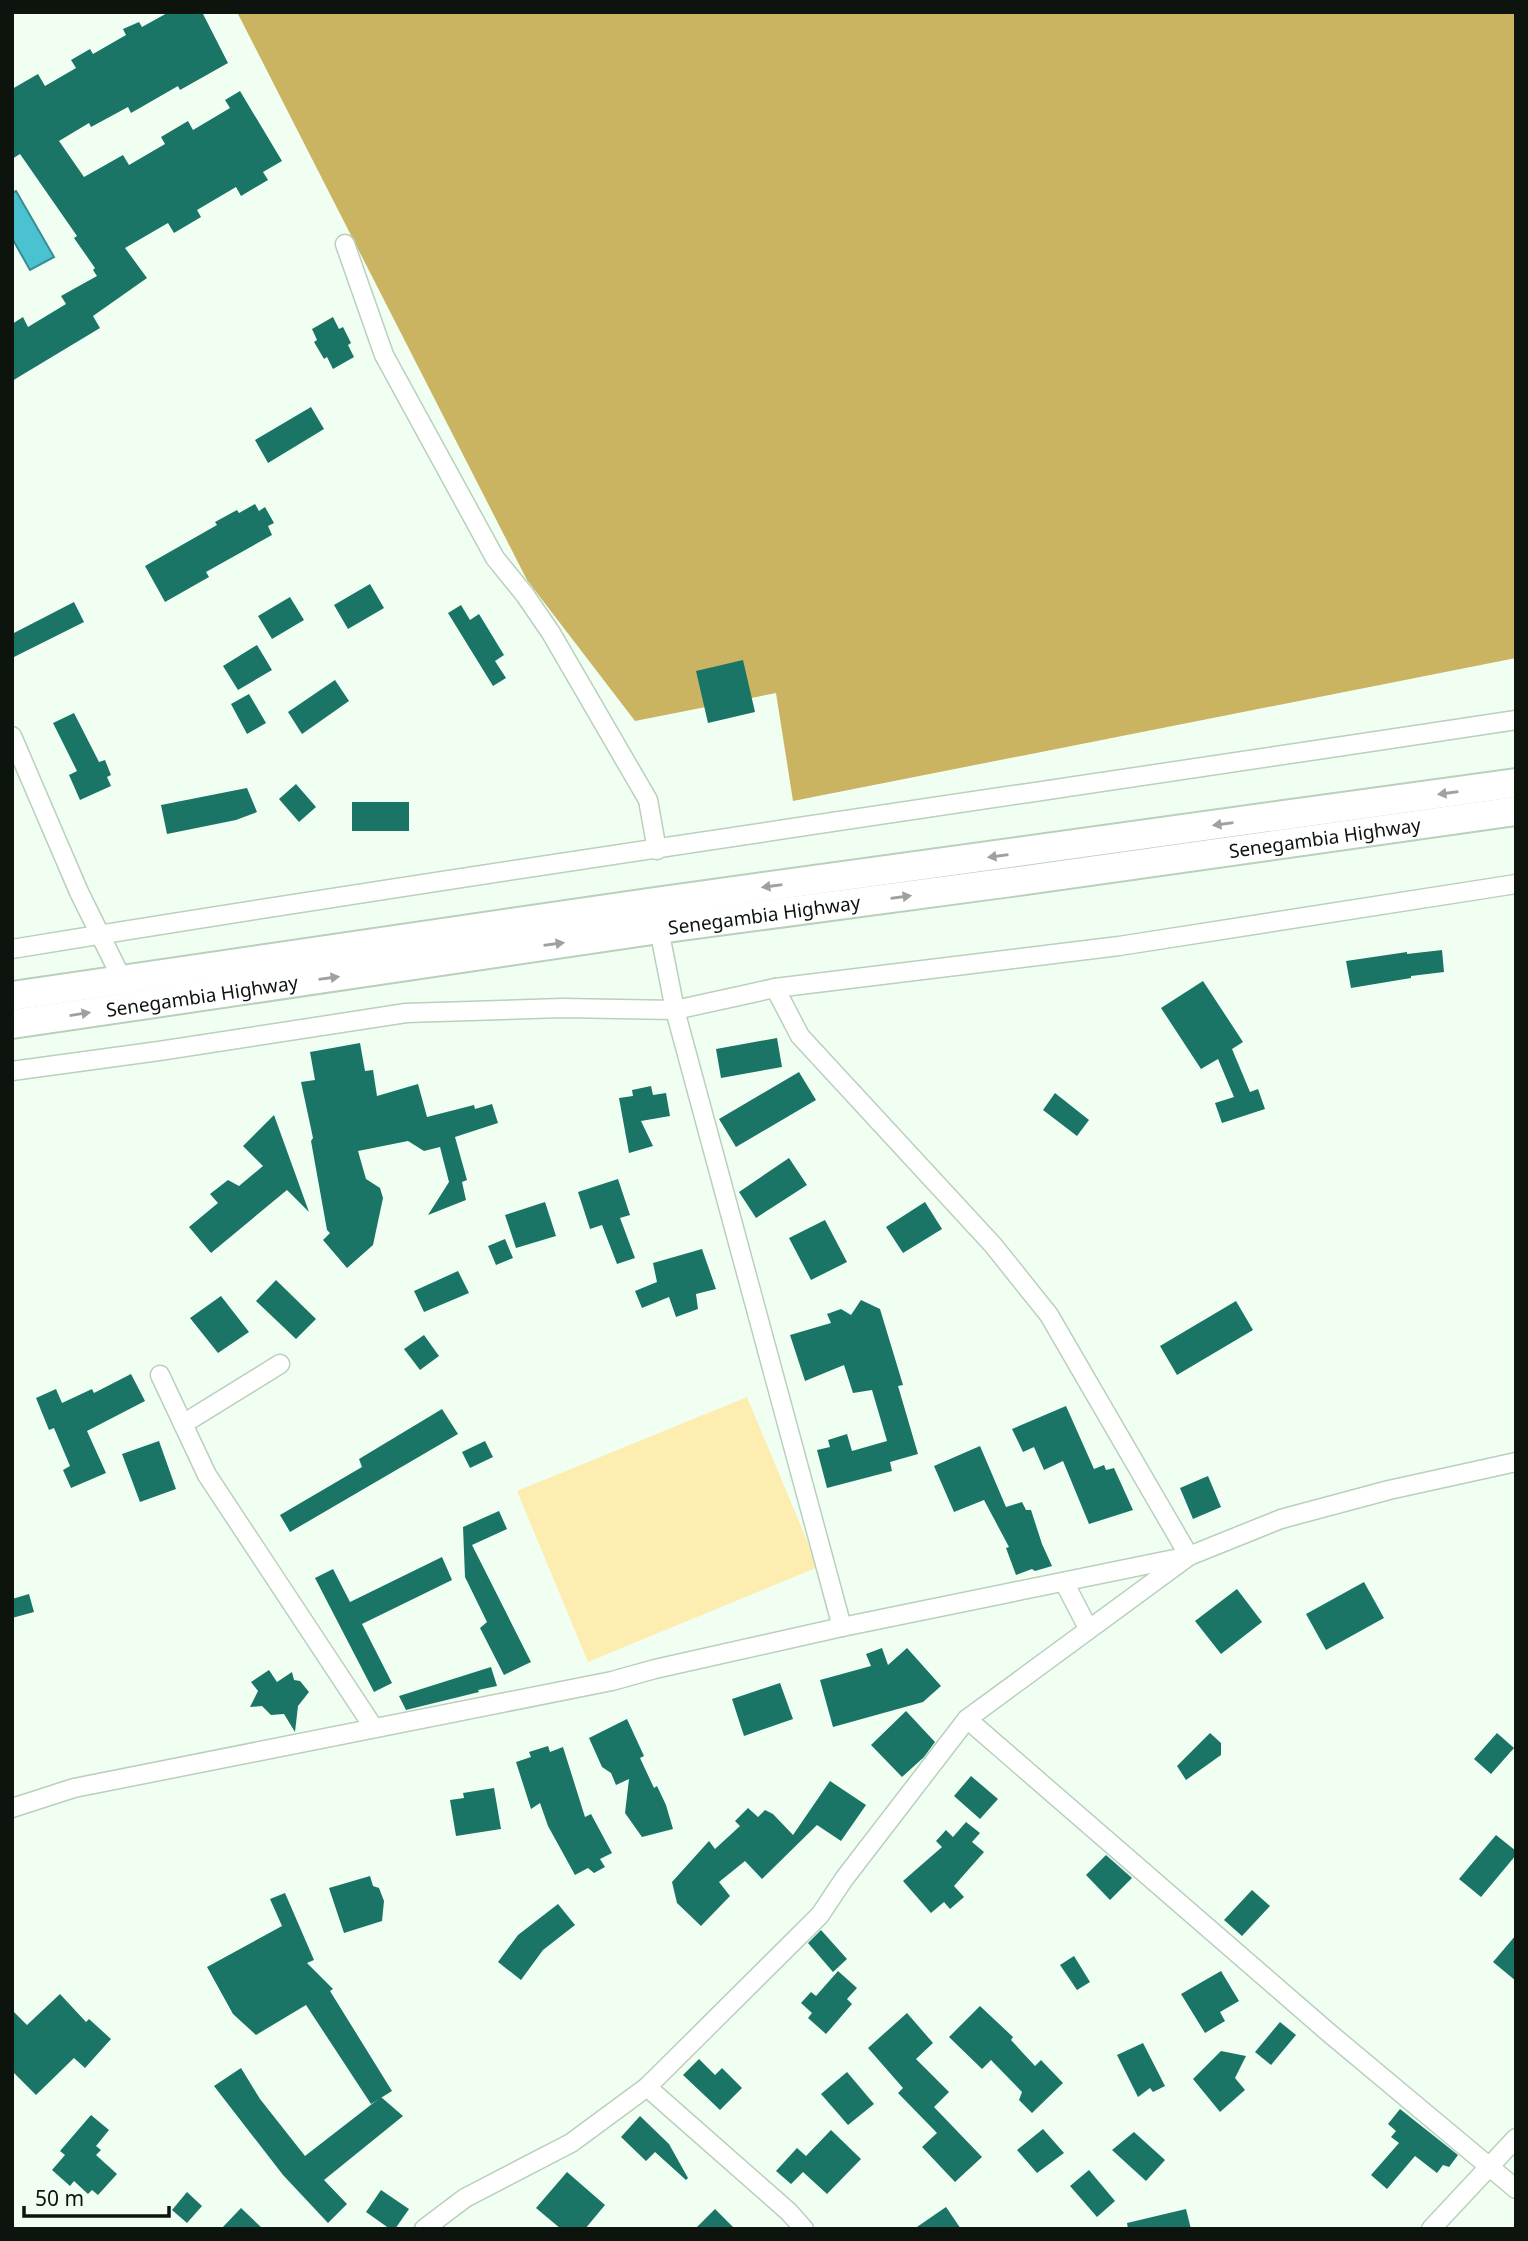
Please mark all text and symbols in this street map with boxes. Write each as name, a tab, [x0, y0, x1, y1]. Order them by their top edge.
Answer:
one-way arrow	[1437, 787, 1459, 798]
street label: Senegambia Highway	[1227, 811, 1423, 864]
one-way arrow	[1212, 819, 1234, 830]
one-way arrow	[986, 850, 1008, 861]
one-way arrow	[761, 881, 783, 892]
street label: Senegambia Highway	[666, 889, 862, 941]
one-way arrow	[890, 891, 912, 902]
one-way arrow	[543, 938, 565, 949]
street label: Senegambia Highway	[104, 969, 300, 1023]
one-way arrow	[318, 972, 340, 983]
one-way arrow	[69, 1008, 91, 1019]
scale bar	[24, 2174, 170, 2218]
text: 50 m	[35, 2184, 84, 2212]

